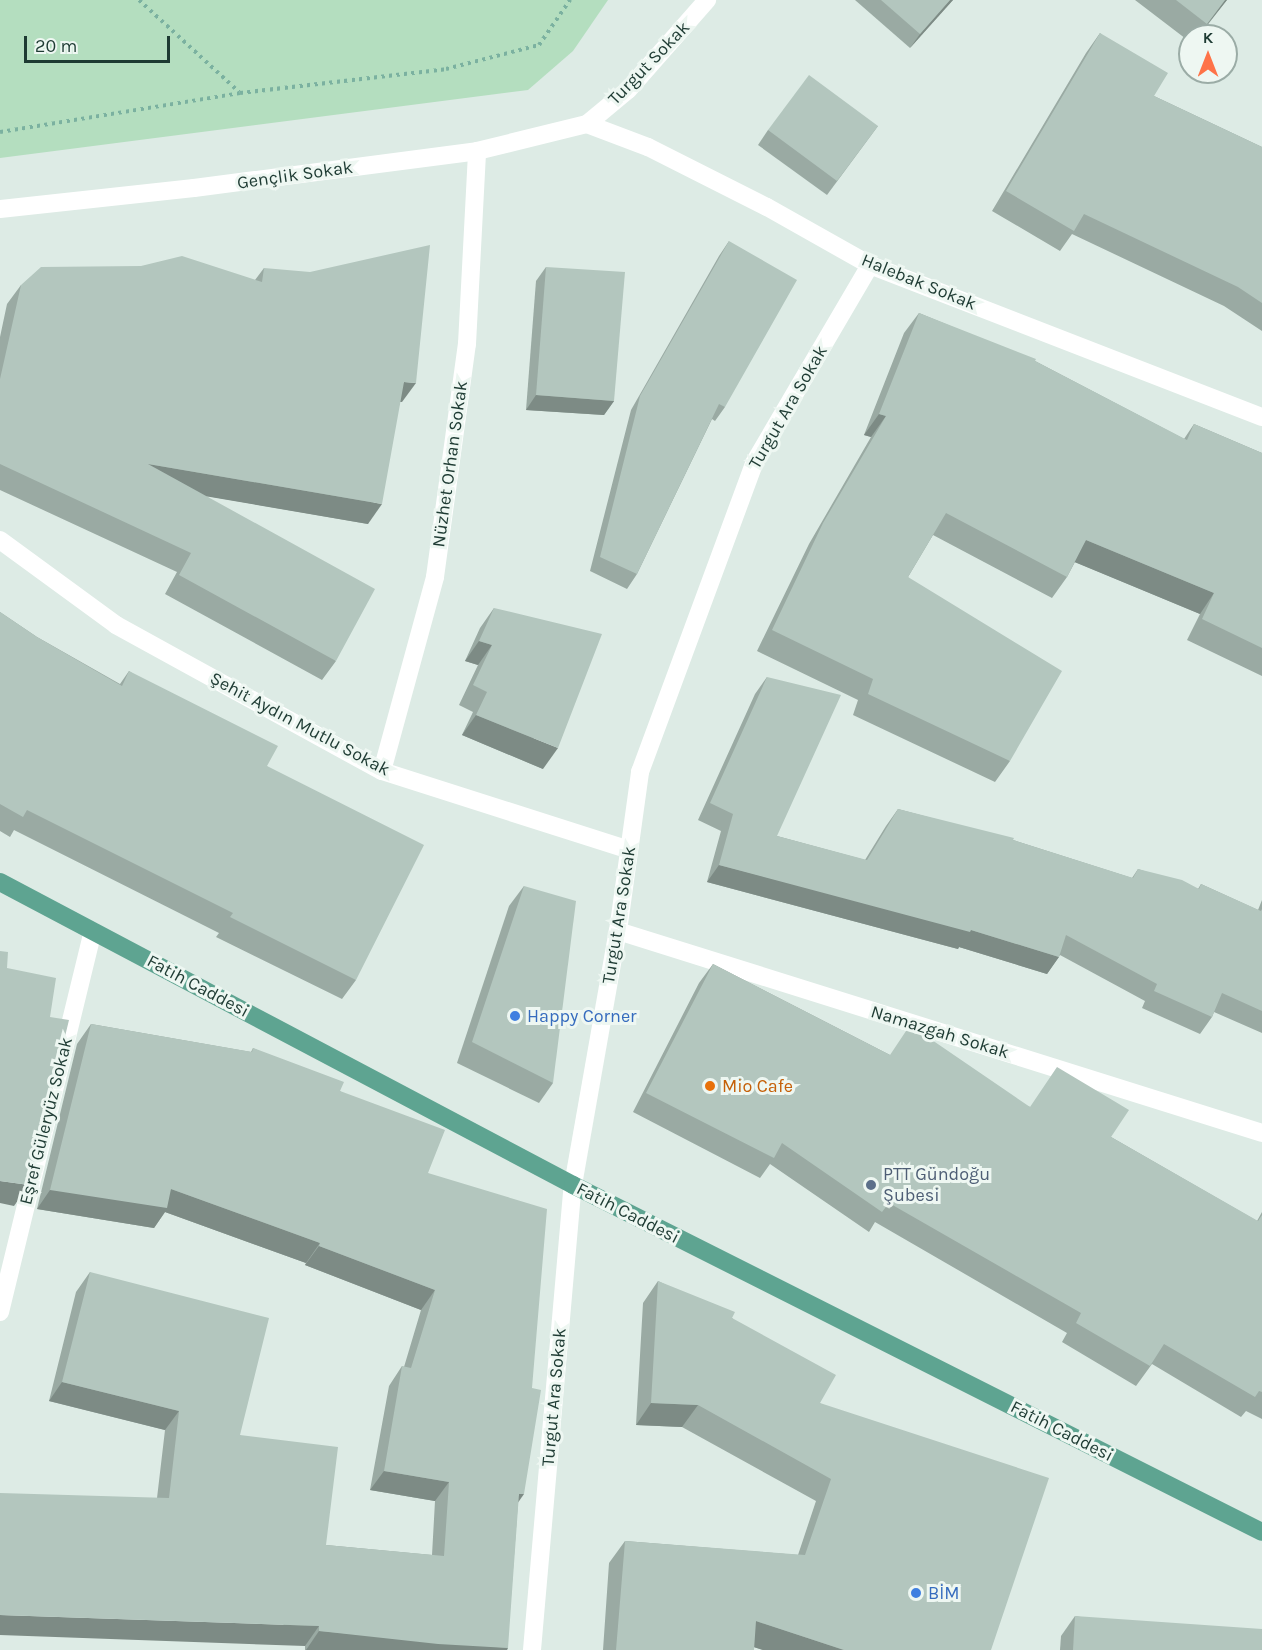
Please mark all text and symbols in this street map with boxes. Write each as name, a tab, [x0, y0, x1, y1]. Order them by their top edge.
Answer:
street label: Turgut Sokak	[604, 17, 694, 109]
scale bar	[27, 24, 172, 62]
north arrow	[1178, 24, 1238, 84]
text: K	[1203, 28, 1213, 47]
text: 20 m	[35, 35, 77, 57]
street label: Gençlik Sokak	[236, 156, 354, 194]
street label: Halebak Sokak	[858, 249, 980, 315]
street label: Turgut Ara Sokak	[744, 341, 832, 473]
street label: Nüzhet Orhan Sokak	[428, 379, 472, 549]
street label: Şehit Aydın Mutlu Sokak	[206, 667, 394, 781]
street label: Turgut Ara Sokak	[597, 845, 641, 985]
street label: Fatih Caddesi	[143, 950, 253, 1022]
street label: Namazgah Sokak	[868, 1001, 1012, 1063]
place label: Happy Corner	[527, 1005, 637, 1027]
marker: Happy Corner	[508, 1009, 522, 1023]
street label: Eşref Güleryüz Sokak	[15, 1035, 77, 1207]
place label: Mio Cafe	[722, 1075, 793, 1097]
marker: Mio Cafe	[703, 1079, 717, 1093]
place label: PTT Gündoğu Şubesi	[883, 1164, 990, 1206]
street label: Fatih Caddesi	[573, 1178, 683, 1248]
marker: PTT Gündoğu Şubesi	[864, 1178, 878, 1192]
street label: Turgut Ara Sokak	[537, 1327, 571, 1467]
street label: Fatih Caddesi	[1007, 1396, 1117, 1466]
place label: BİM	[928, 1582, 959, 1604]
marker: BİM	[909, 1586, 923, 1600]

